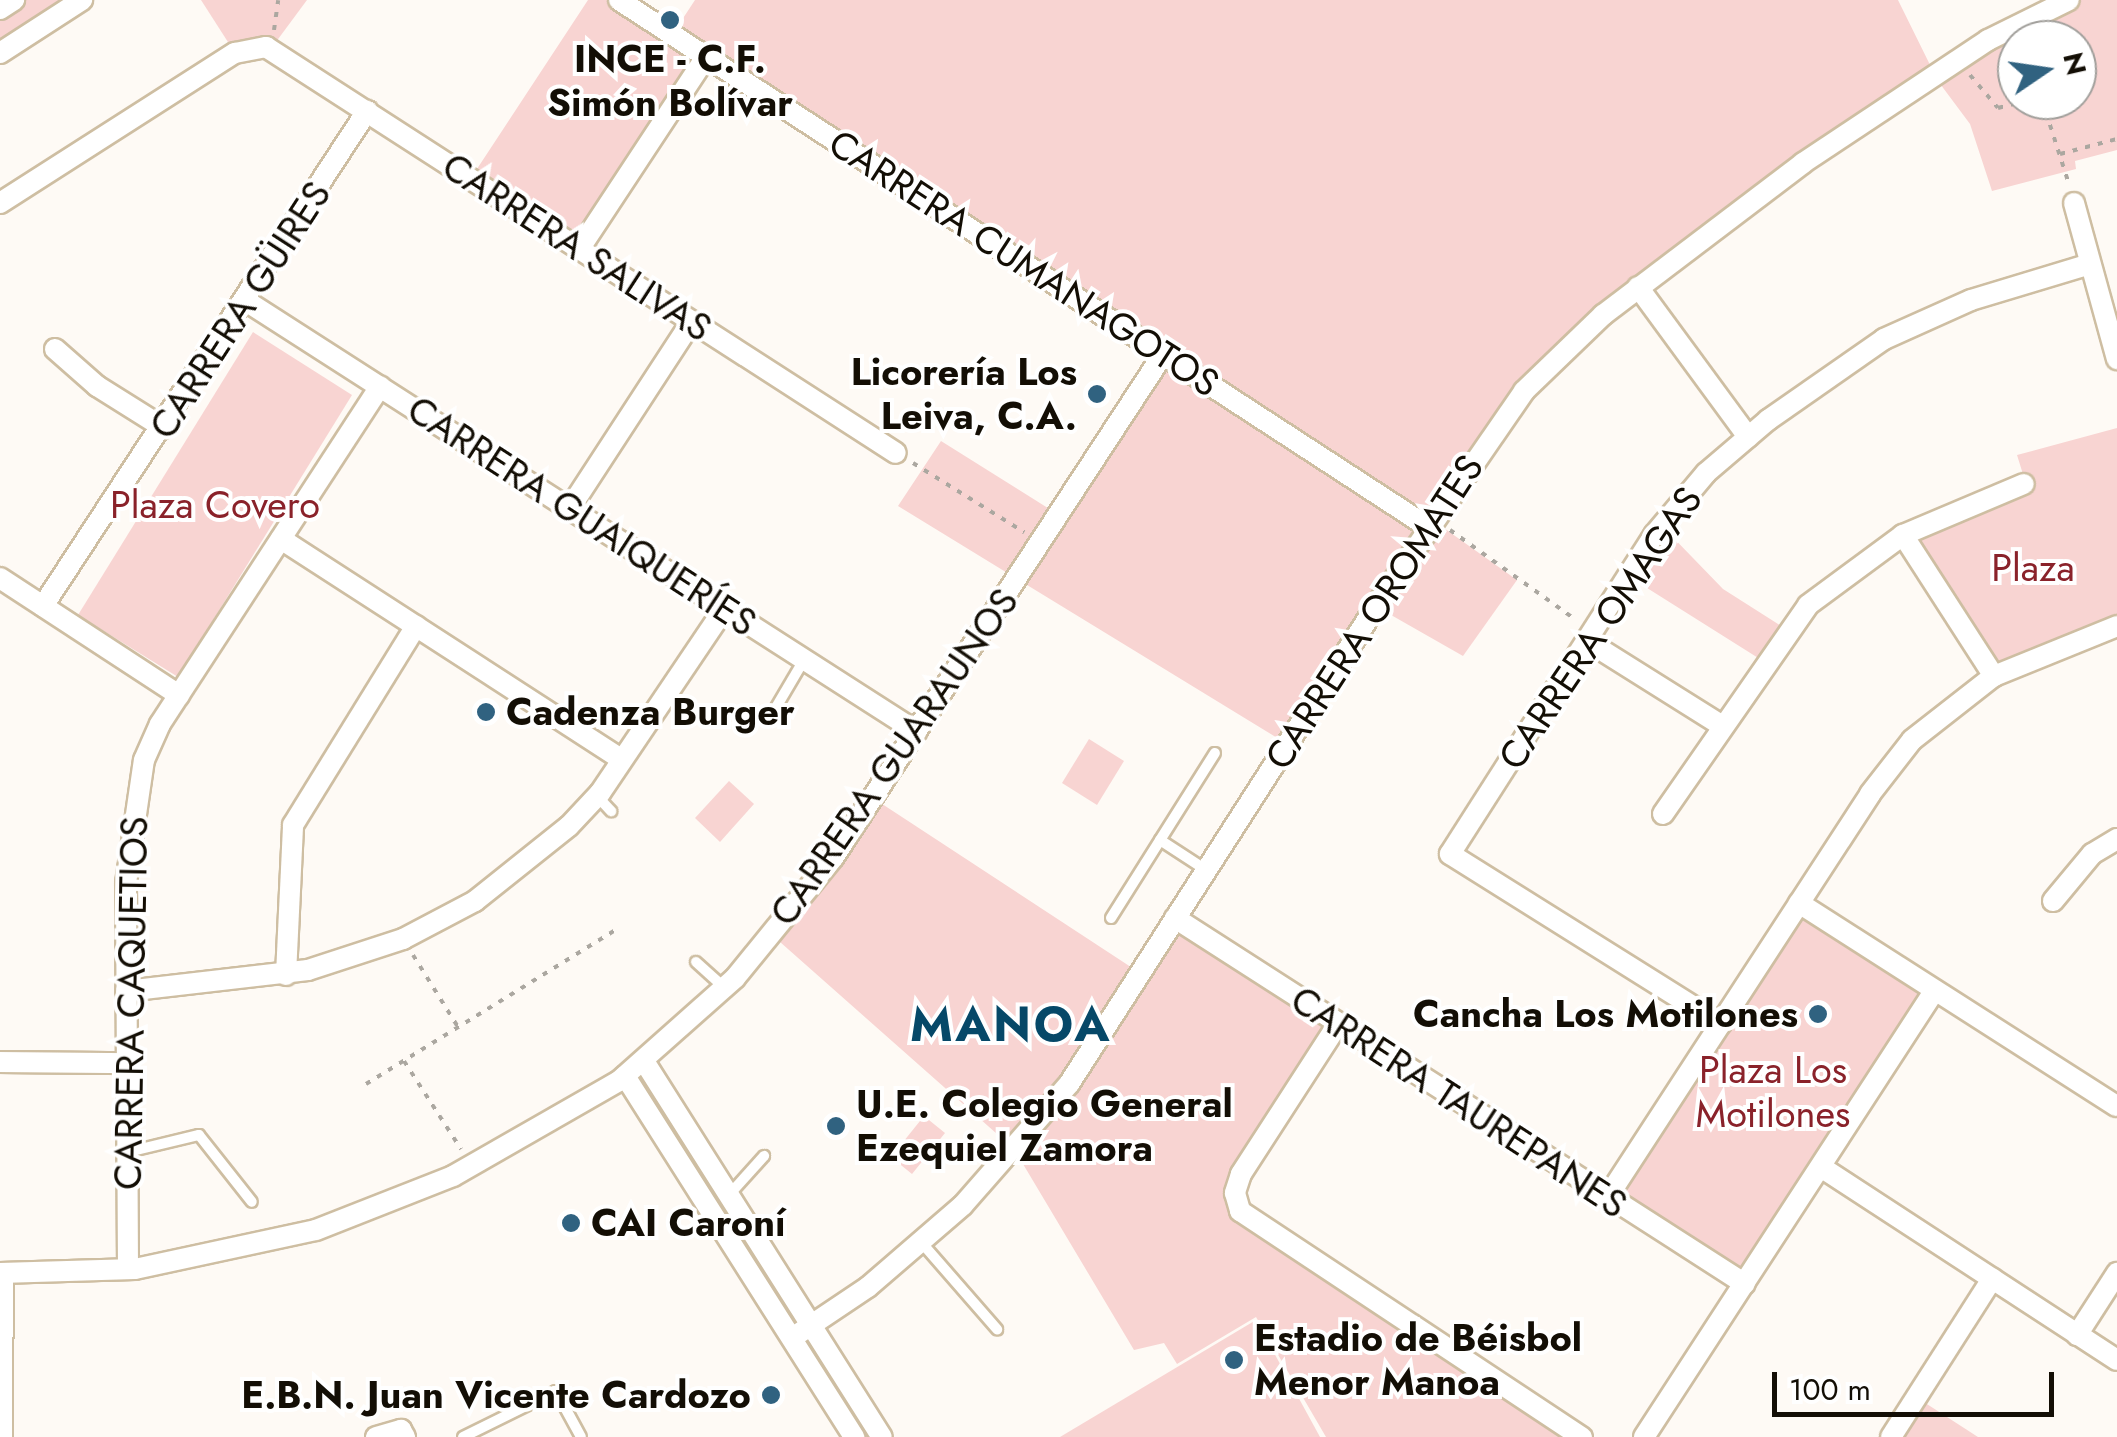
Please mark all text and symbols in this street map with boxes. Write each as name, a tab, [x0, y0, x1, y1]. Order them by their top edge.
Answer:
marker: INCE - C.F. Simón Bolívar	[659, 9, 681, 31]
north arrow	[1997, 20, 2097, 120]
place label: INCE - C.F. Simón Bolívar	[547, 36, 793, 125]
text: N	[2052, 48, 2097, 79]
street label: CARRERA CUMANAGOTOS	[820, 120, 1228, 406]
street label: CARRERA SALIVAS	[434, 143, 720, 351]
street label: CARRERA GÜIRES	[140, 173, 340, 447]
place label: Licorería Los Leiva, C.A.	[851, 349, 1077, 438]
marker: Licorería Los Leiva, C.A.	[1086, 383, 1108, 405]
street label: CARRERA GUAIQUERÍES	[399, 386, 765, 646]
street label: CARRERA OROMATES	[1255, 446, 1493, 778]
street label: CARRERA OMAGAS	[1489, 478, 1711, 778]
park label: Plaza Covero	[110, 482, 320, 528]
park label: Plaza	[1991, 545, 2075, 591]
street label: CARRERA GUARAUNOS	[760, 580, 1028, 934]
place label: Cadenza Burger	[506, 689, 795, 735]
marker: Cadenza Burger	[475, 701, 497, 723]
street label: CARRERA CAQUETIOS	[105, 816, 157, 1190]
street label: CARRERA TAUREPANES	[1283, 976, 1635, 1228]
place label: Cancha Los Motilones	[1413, 991, 1798, 1037]
district label: MANOA	[910, 996, 1112, 1054]
marker: Cancha Los Motilones	[1807, 1003, 1829, 1025]
park label: Plaza Los Motilones	[1696, 1047, 1850, 1136]
place label: U.E. Colegio General Ezequiel Zamora	[856, 1081, 1233, 1170]
marker: U.E. Colegio General Ezequiel Zamora	[825, 1115, 847, 1137]
place label: CAI Caroní	[591, 1200, 785, 1246]
marker: CAI Caroní	[560, 1212, 582, 1234]
place label: Estadio de Béisbol Menor Manoa	[1254, 1315, 1582, 1405]
marker: Estadio de Béisbol Menor Manoa	[1223, 1349, 1245, 1371]
scale bar	[1777, 1352, 2060, 1414]
text: 100 m	[1789, 1368, 1871, 1411]
place label: E.B.N. Juan Vicente Cardozo	[241, 1372, 751, 1418]
marker: E.B.N. Juan Vicente Cardozo	[760, 1384, 782, 1406]

